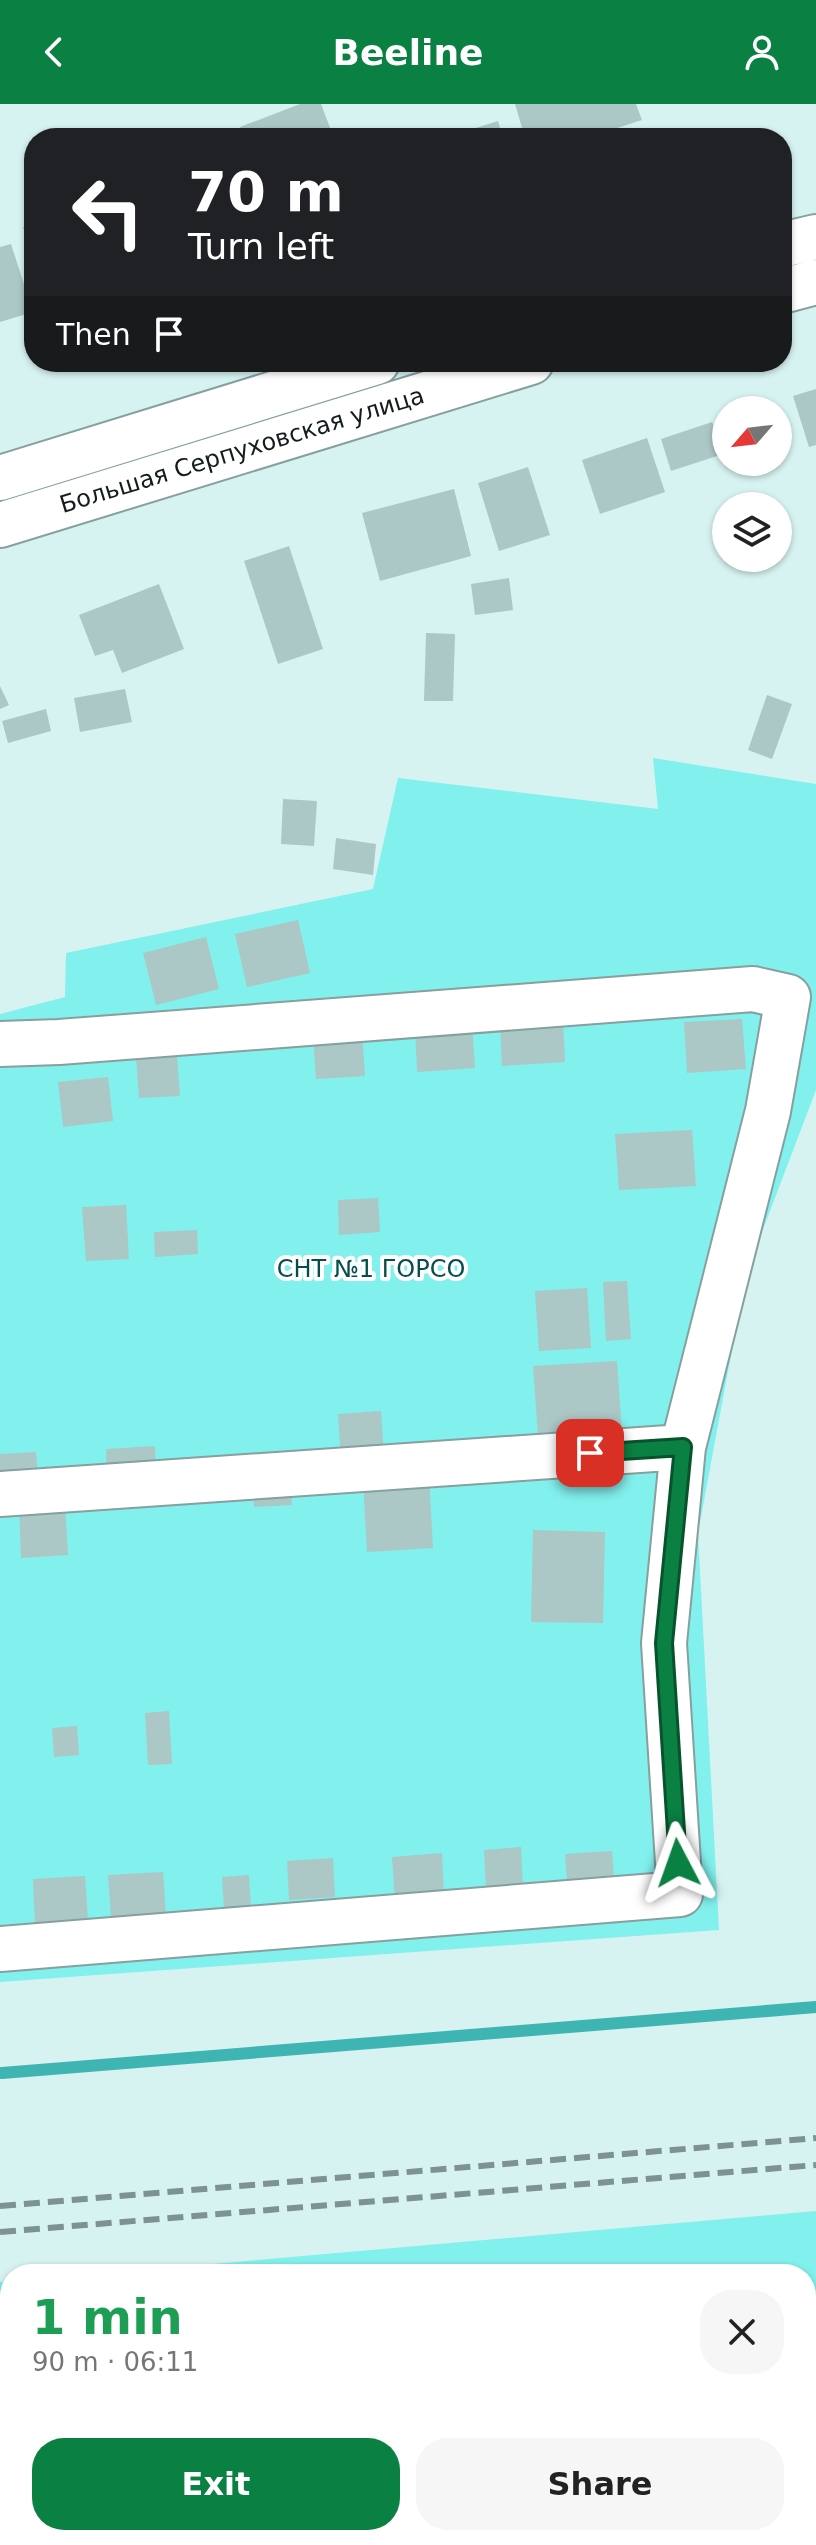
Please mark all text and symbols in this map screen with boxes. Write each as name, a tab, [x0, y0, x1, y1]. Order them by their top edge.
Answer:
icon: back	[32, 30, 76, 74]
icon: person	[740, 30, 784, 74]
text: Beeline	[333, 32, 484, 73]
text: 70 m	[188, 159, 344, 224]
icon: left	[56, 160, 160, 264]
text: Turn left	[188, 226, 334, 267]
icon: arrive	[147, 312, 191, 356]
text: Then	[56, 317, 131, 352]
street label: Большая Серпуховская улица	[56, 381, 428, 519]
north arrow	[712, 396, 792, 476]
map controls	[712, 396, 792, 572]
button: layers	[712, 492, 792, 572]
park label: СНТ №1 ГОРСО	[277, 1255, 465, 1283]
pin	[556, 1419, 624, 1487]
icon: arrive	[568, 1431, 612, 1475]
position arrow	[636, 1821, 720, 1905]
text: 1 min	[32, 2289, 183, 2345]
button: close	[700, 2290, 784, 2374]
text: 90 m · 06:11	[32, 2347, 198, 2377]
button: Exit	[32, 2438, 400, 2530]
button: Share	[416, 2438, 784, 2530]

